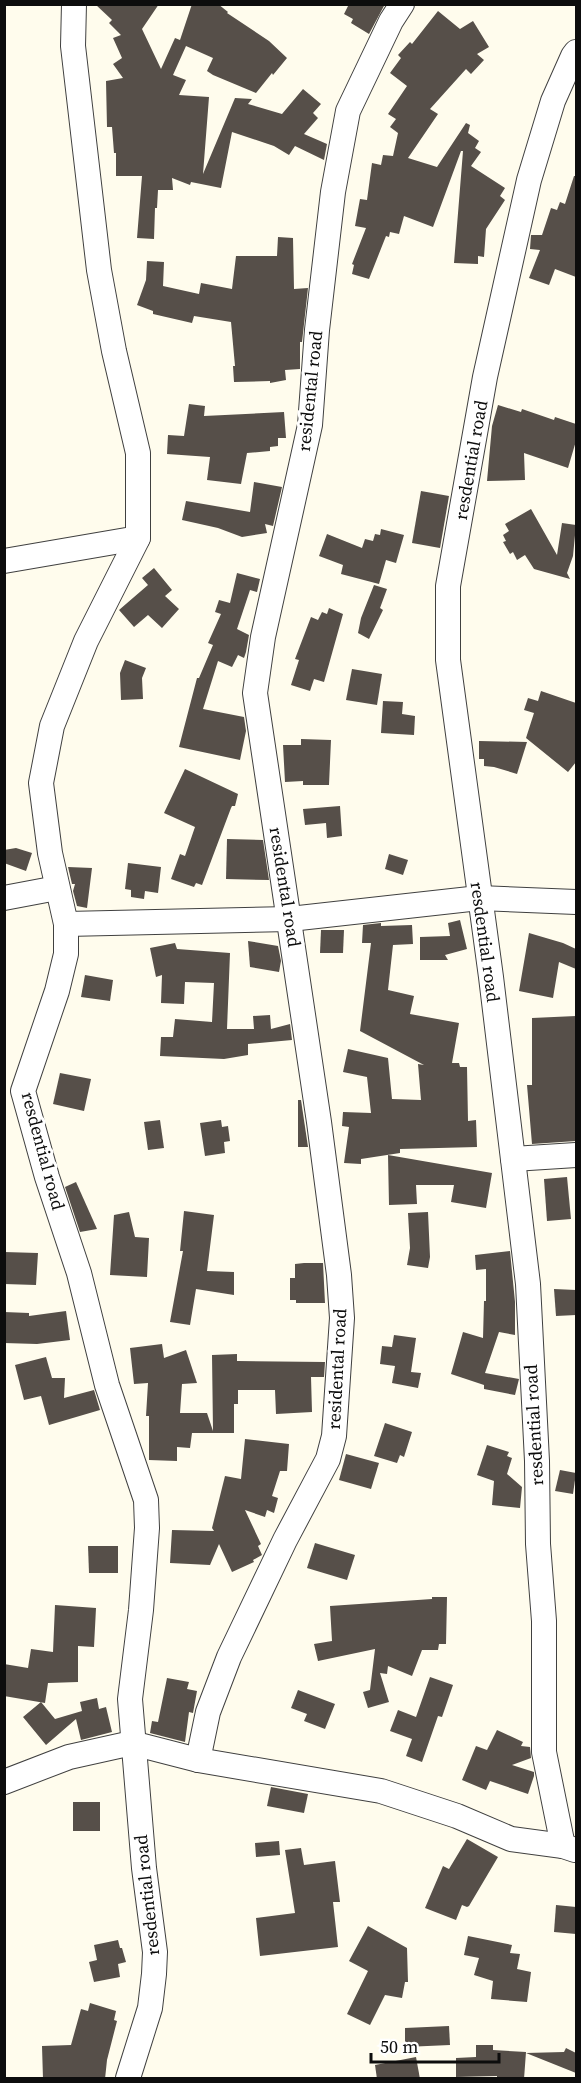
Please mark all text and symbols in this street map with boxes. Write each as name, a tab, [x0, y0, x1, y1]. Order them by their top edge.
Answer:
street label: residental road	[291, 329, 328, 453]
street label: resdential road	[448, 398, 493, 522]
street label: residental road	[264, 825, 307, 949]
street label: resdential road	[465, 880, 506, 1004]
street label: resdential road	[16, 1089, 71, 1213]
street label: residental road	[321, 1308, 352, 1430]
street label: resdential road	[518, 1364, 549, 1486]
street label: resdential road	[128, 1833, 165, 1957]
scale bar	[371, 2026, 498, 2064]
text: 50 m	[380, 2034, 418, 2059]

